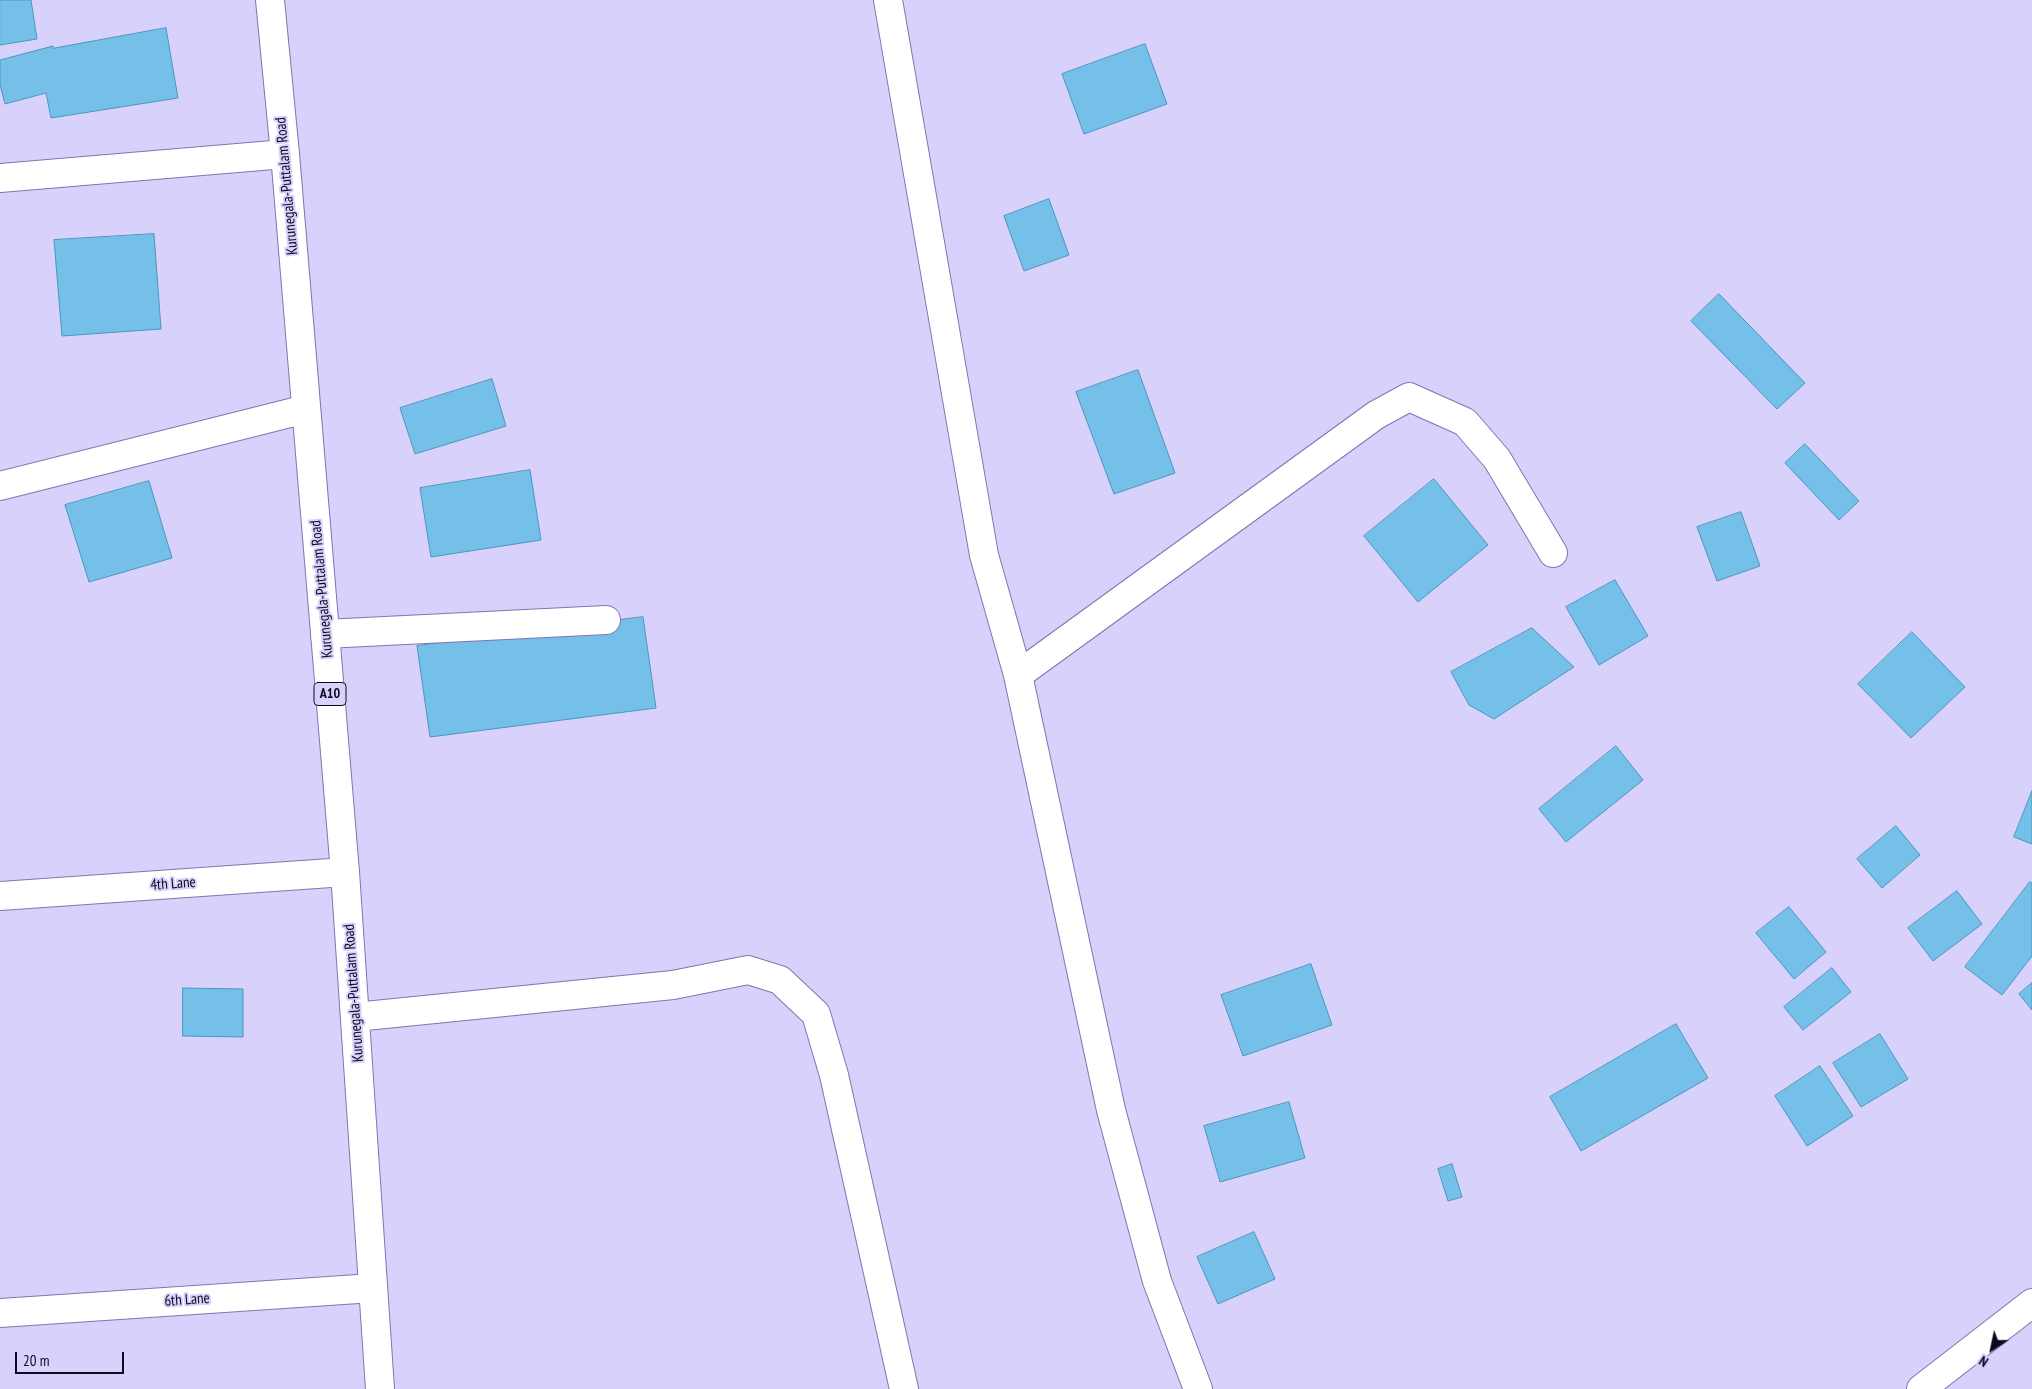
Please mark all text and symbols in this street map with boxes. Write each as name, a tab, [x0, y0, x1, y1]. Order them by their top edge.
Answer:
street label: Kurunegala-Puttalam Road	[272, 116, 302, 256]
street label: Kurunegala-Puttalam Road	[307, 519, 337, 659]
road number: A10	[314, 682, 346, 706]
street label: 4th Lane	[150, 873, 196, 895]
street label: Kurunegala-Puttalam Road	[340, 923, 368, 1063]
street label: 6th Lane	[164, 1289, 210, 1311]
north arrow	[1967, 1324, 2017, 1374]
scale bar	[18, 1342, 126, 1374]
text: 20 m	[23, 1351, 49, 1370]
text: N	[1975, 1352, 1992, 1371]

